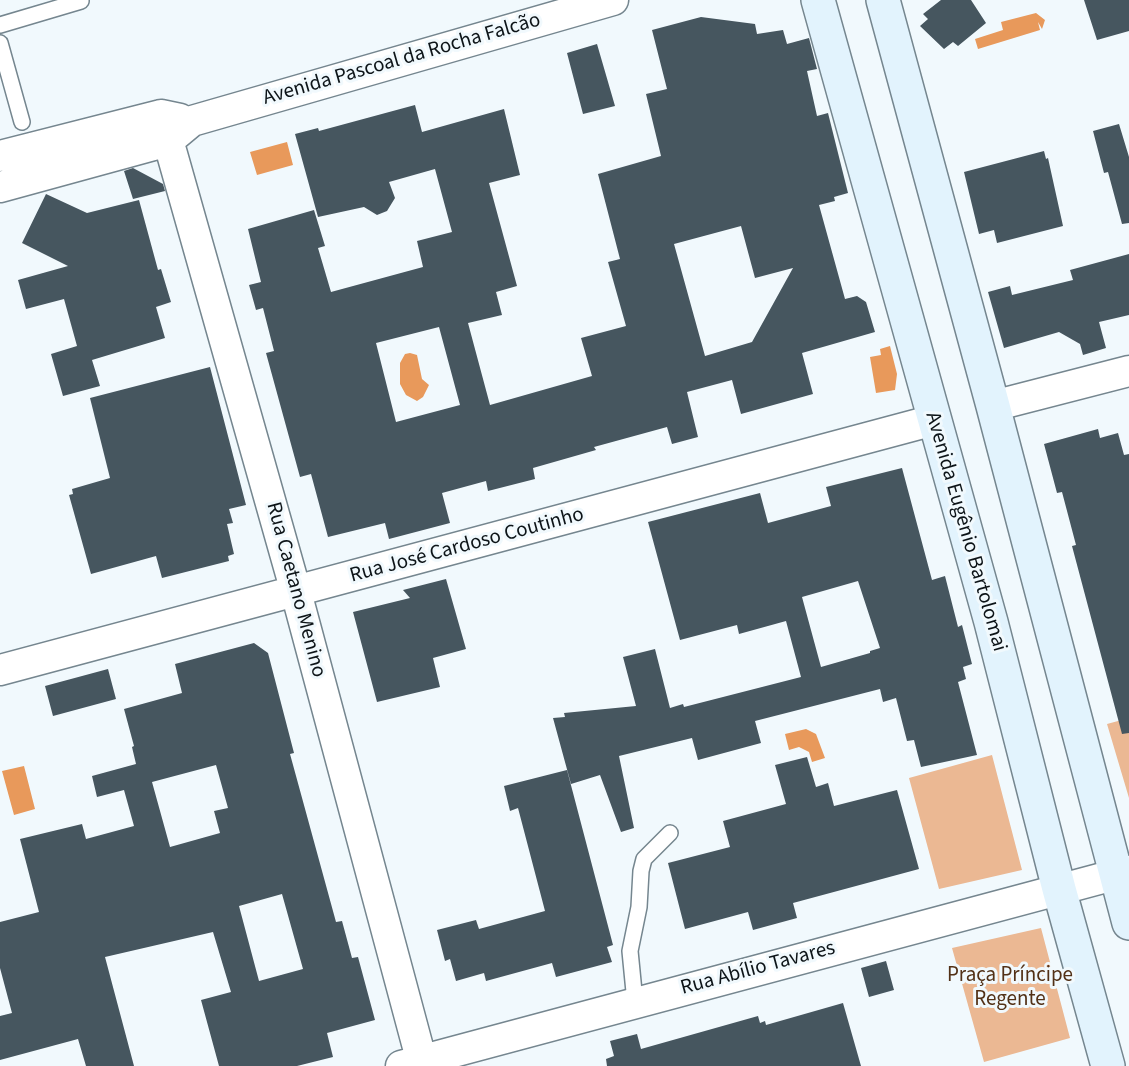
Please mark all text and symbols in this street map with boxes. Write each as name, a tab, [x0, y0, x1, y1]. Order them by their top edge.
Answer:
street label: Avenida Pascoal da Rocha Falcão	[260, 8, 544, 112]
street label: Avenida Eugênio Bartolomai	[919, 409, 1011, 655]
street label: Rua Caetano Menino	[259, 500, 331, 680]
street label: Rua José Cardoso Coutinho	[347, 503, 587, 589]
street label: Rua Abílio Tavares	[678, 936, 838, 1002]
park label: Praça Príncipe Regente	[947, 963, 1073, 1013]

